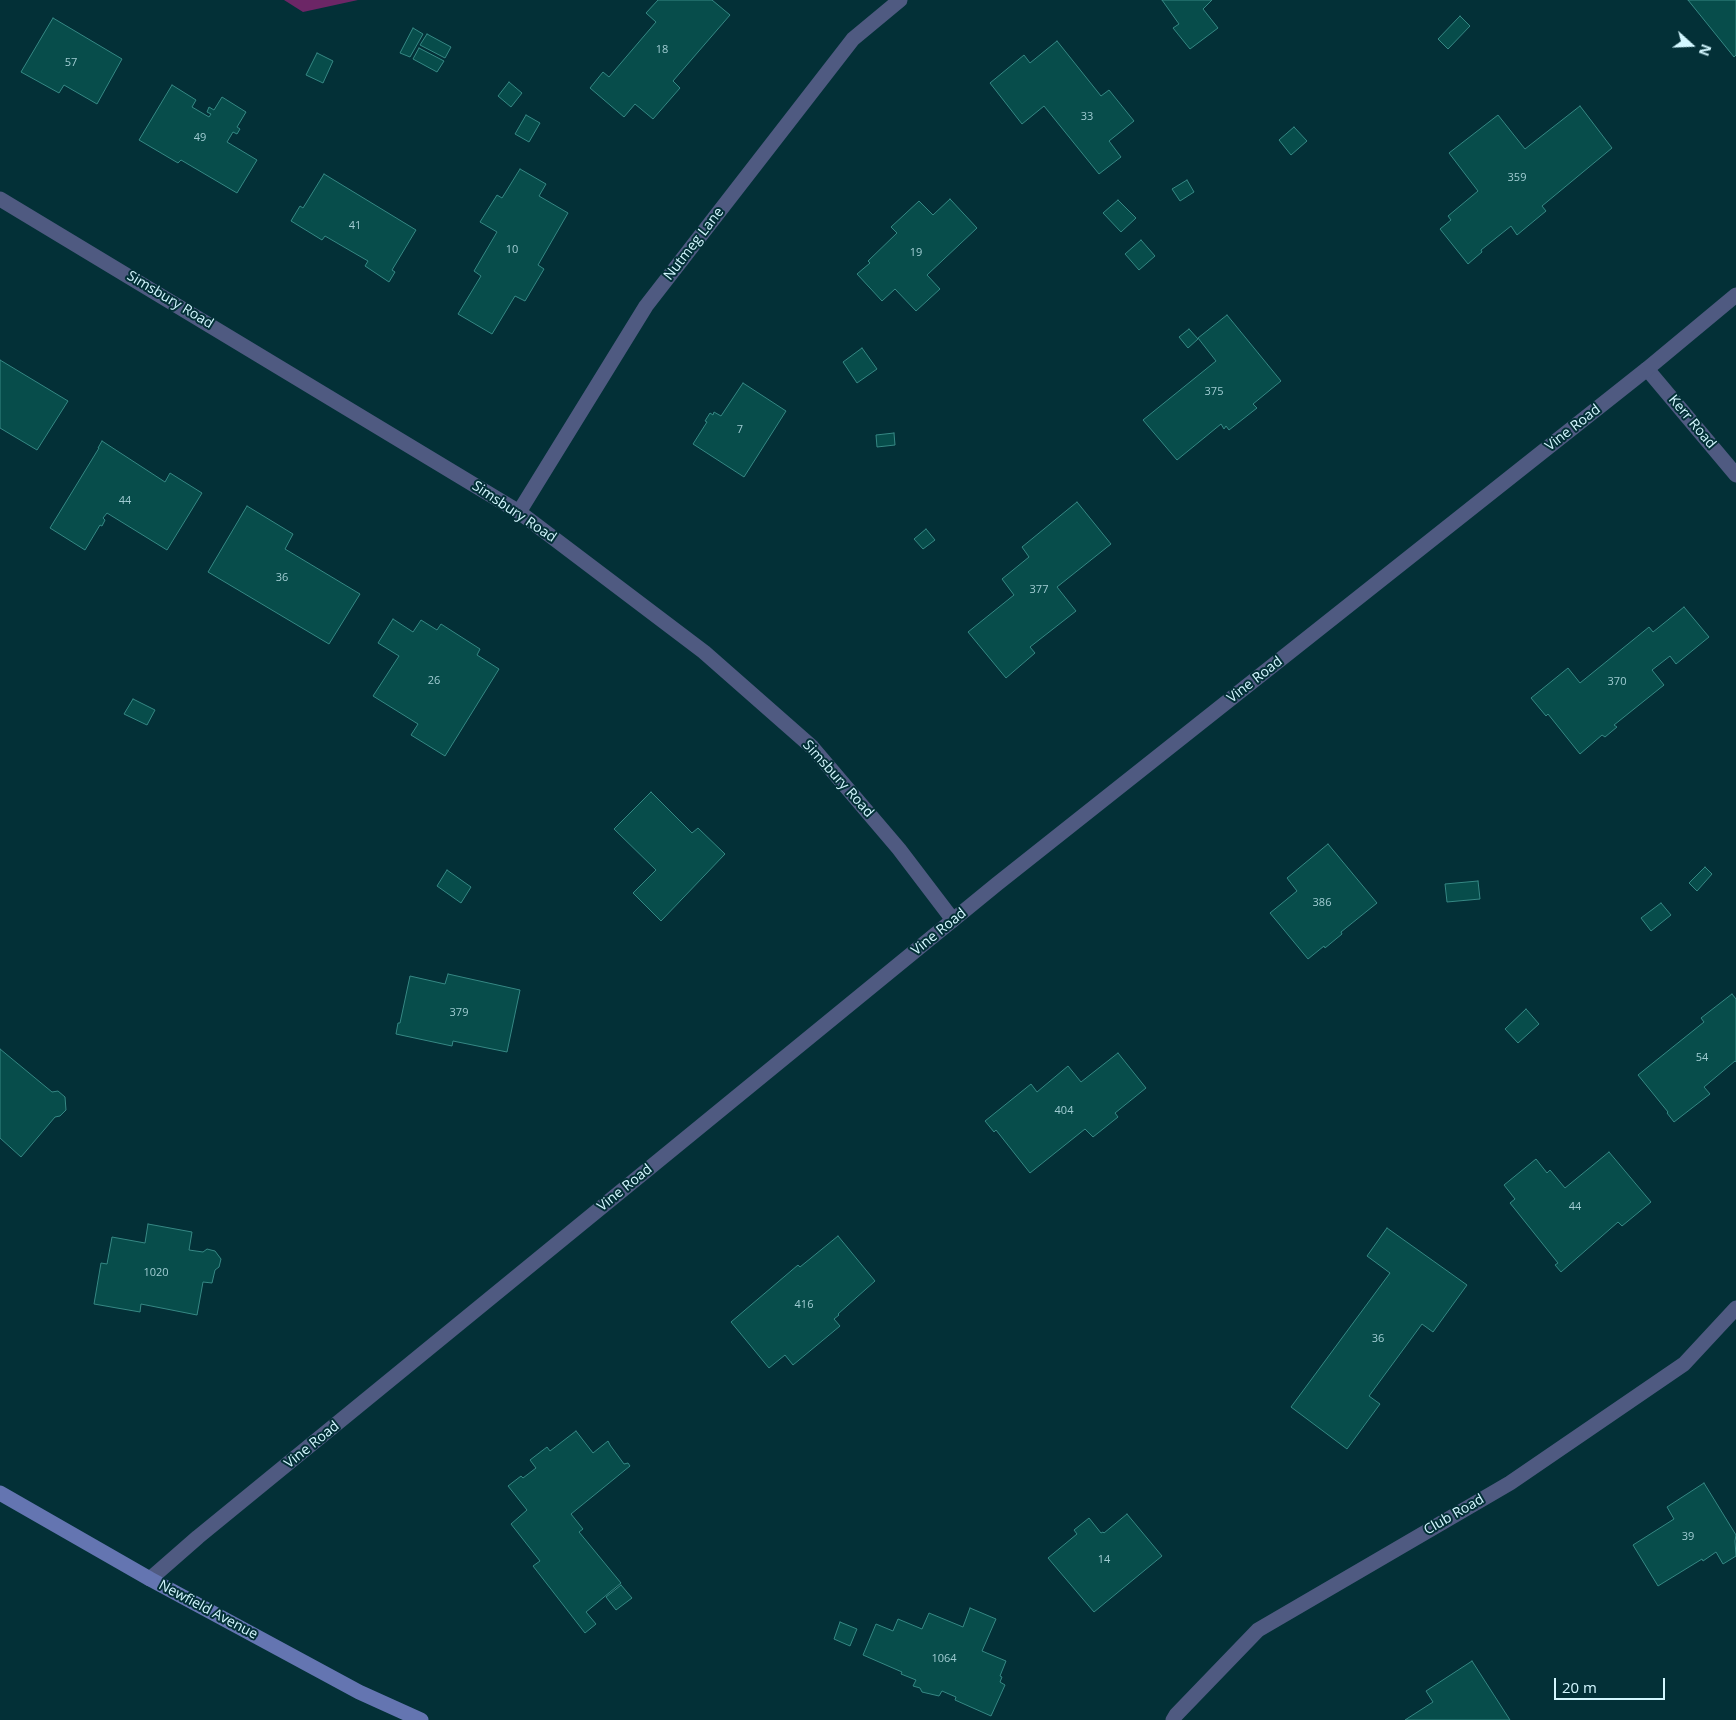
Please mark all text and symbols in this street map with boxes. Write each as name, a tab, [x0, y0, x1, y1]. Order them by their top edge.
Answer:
north arrow	[1666, 20, 1716, 70]
text: N	[1695, 42, 1716, 59]
house number: 18	[656, 43, 668, 57]
house number: 57	[65, 56, 77, 70]
house number: 33	[1081, 110, 1093, 124]
house number: 49	[194, 131, 206, 145]
house number: 359	[1508, 171, 1526, 185]
street label: Nutmeg Lane	[660, 204, 728, 284]
house number: 41	[349, 219, 361, 233]
house number: 10	[506, 243, 518, 257]
house number: 19	[910, 246, 922, 260]
street label: Simsbury Road	[124, 268, 216, 332]
house number: 375	[1205, 385, 1223, 399]
street label: Kerr Road	[1665, 392, 1719, 452]
street label: Vine Road	[1542, 401, 1604, 455]
house number: 7	[737, 423, 743, 437]
street label: Simsbury Road	[469, 478, 559, 546]
house number: 44	[119, 494, 131, 508]
house number: 36	[276, 571, 288, 585]
house number: 377	[1030, 583, 1048, 597]
street label: Vine Road	[1224, 653, 1286, 707]
house number: 26	[428, 674, 440, 688]
house number: 370	[1608, 675, 1626, 689]
street label: Simsbury Road	[799, 737, 877, 821]
house number: 386	[1313, 896, 1331, 910]
street label: Vine Road	[908, 905, 970, 959]
house number: 379	[450, 1006, 468, 1020]
house number: 54	[1696, 1051, 1708, 1065]
house number: 404	[1055, 1104, 1073, 1118]
street label: Vine Road	[594, 1161, 656, 1215]
house number: 44	[1569, 1200, 1581, 1214]
house number: 1020	[143, 1266, 169, 1280]
house number: 416	[795, 1298, 813, 1312]
house number: 36	[1372, 1332, 1384, 1346]
street label: Vine Road	[281, 1418, 343, 1472]
street label: Club Road	[1421, 1491, 1487, 1539]
house number: 39	[1682, 1530, 1694, 1544]
house number: 14	[1098, 1553, 1110, 1567]
street label: Newfield Avenue	[156, 1577, 260, 1643]
house number: 1064	[931, 1652, 957, 1666]
scale bar	[1556, 1668, 1667, 1700]
text: 20 m	[1562, 1677, 1597, 1697]

